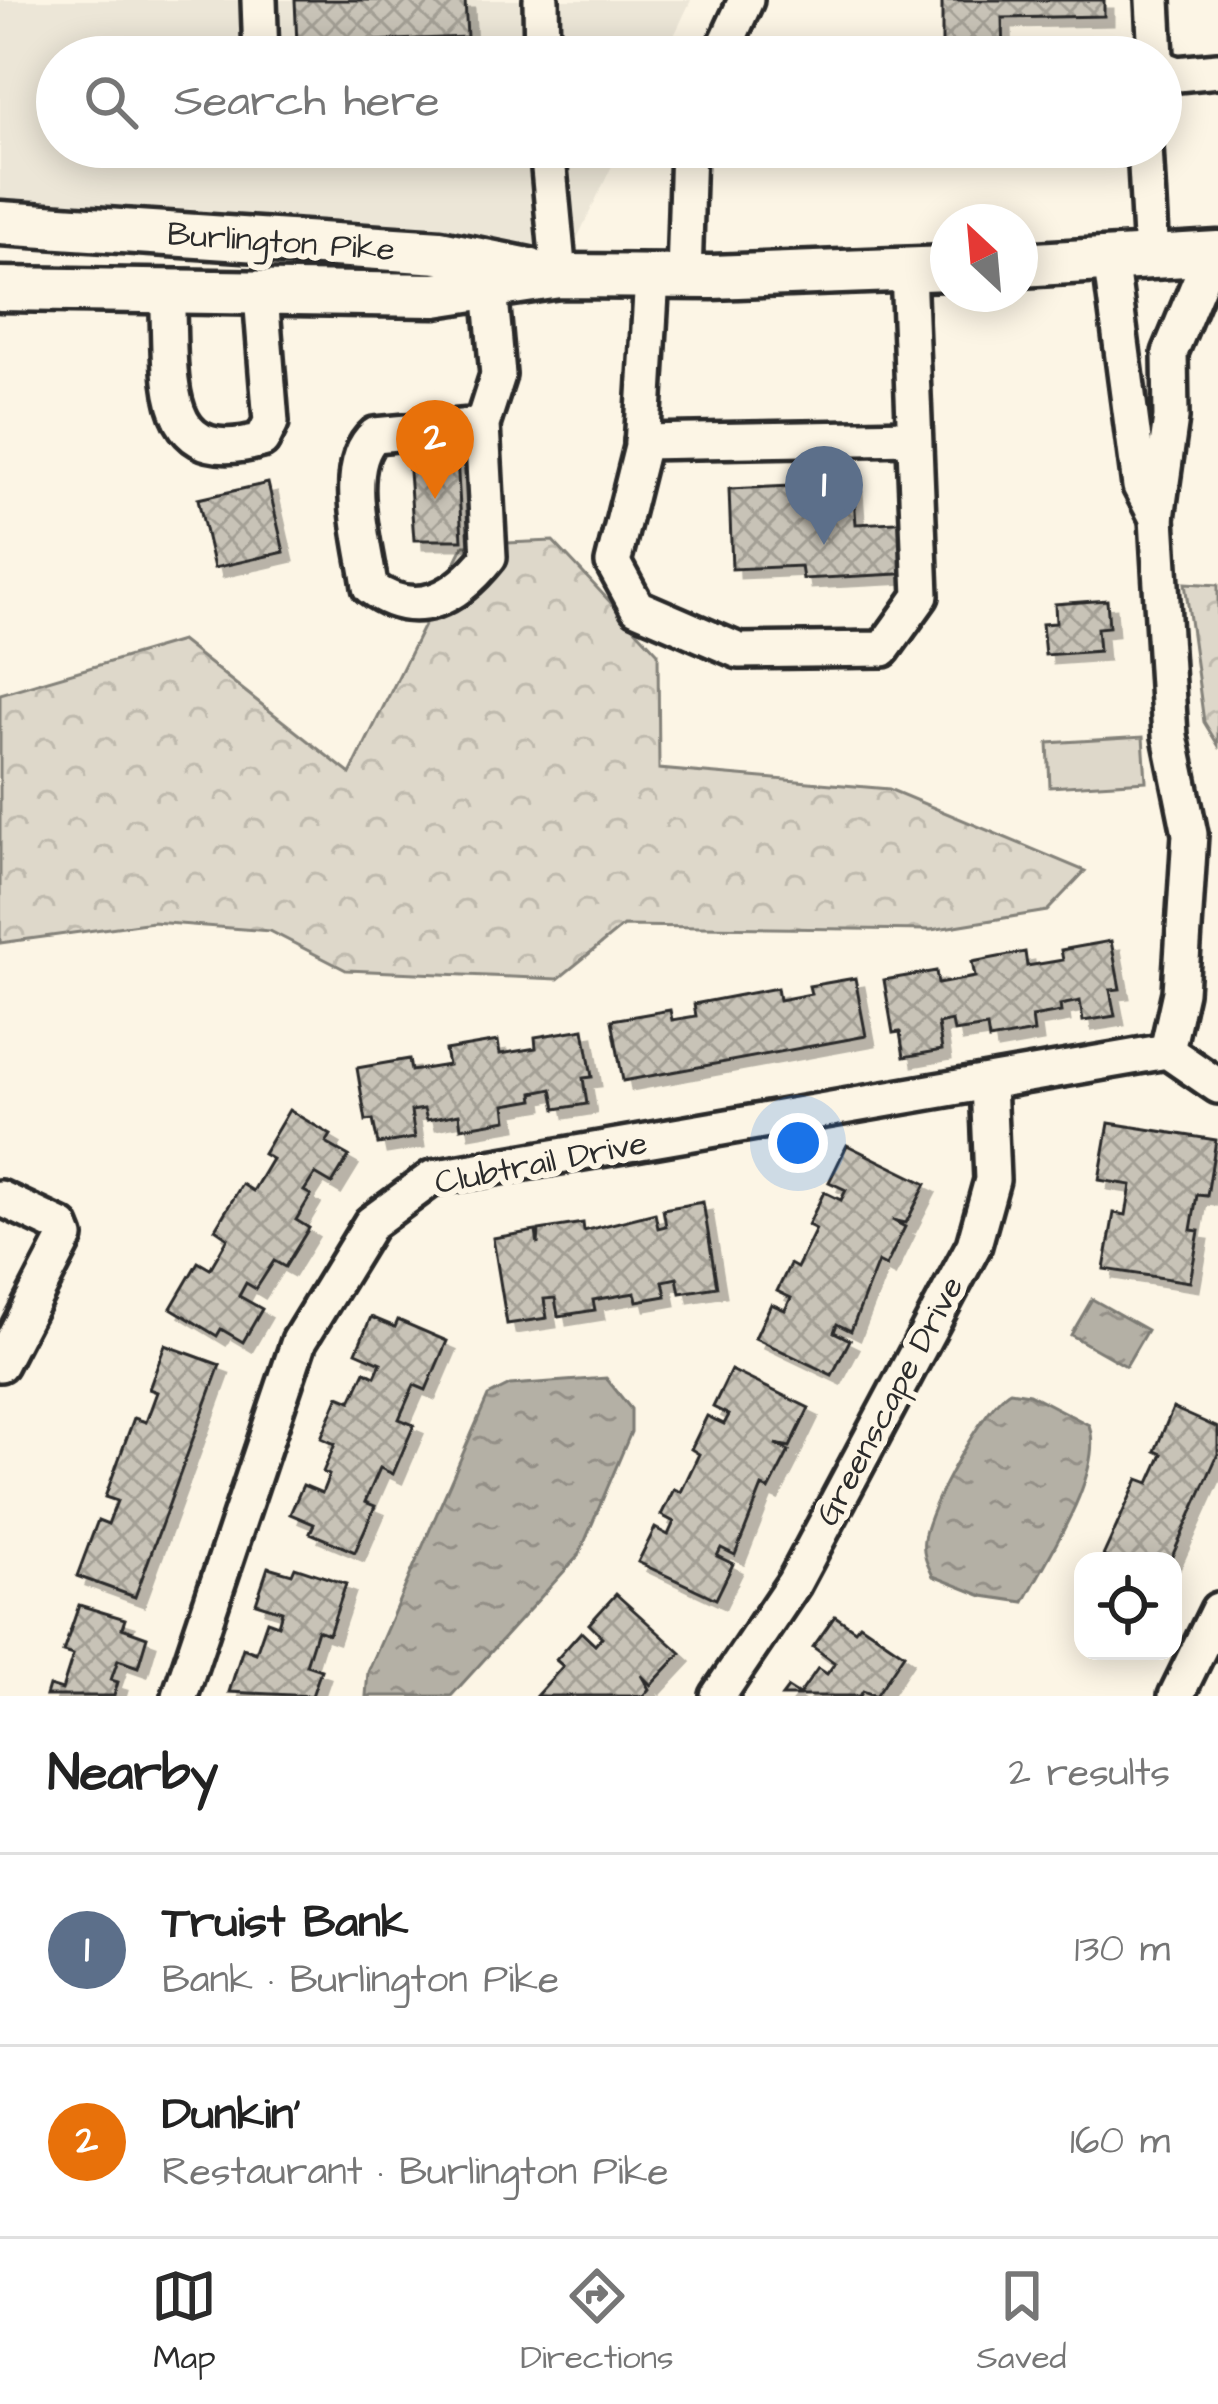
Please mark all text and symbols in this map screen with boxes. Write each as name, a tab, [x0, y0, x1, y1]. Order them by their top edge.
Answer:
search box	[36, 36, 1182, 168]
icon: search	[78, 69, 144, 135]
text: Search here	[174, 71, 440, 133]
north arrow	[930, 204, 1038, 312]
street label: Burlington Pike	[166, 211, 396, 275]
pin: 2	[396, 400, 474, 499]
pin: 1	[785, 446, 863, 545]
your location	[768, 1113, 828, 1173]
street label: Clubtrail Drive	[431, 1120, 651, 1206]
street label: Greenscape Drive	[805, 1268, 975, 1534]
map controls	[1074, 1552, 1182, 1660]
button: locate	[1074, 1552, 1182, 1660]
text: Nearby	[48, 1739, 218, 1810]
text: 2 results	[1009, 1747, 1170, 1801]
text: Truist Bank	[162, 1892, 408, 1954]
text: 1	[85, 1923, 90, 1977]
text: 130 m	[1075, 1923, 1170, 1977]
text: Bank · Burlington Pike	[162, 1954, 559, 2008]
text: Dunkin'	[162, 2084, 301, 2146]
text: 2	[76, 2115, 98, 2169]
text: 160 m	[1070, 2115, 1170, 2169]
text: Restaurant · Burlington Pike	[162, 2146, 669, 2200]
tab: Map	[151, 2263, 217, 2381]
tab: Directions	[520, 2263, 674, 2381]
tab: Saved	[977, 2263, 1067, 2381]

